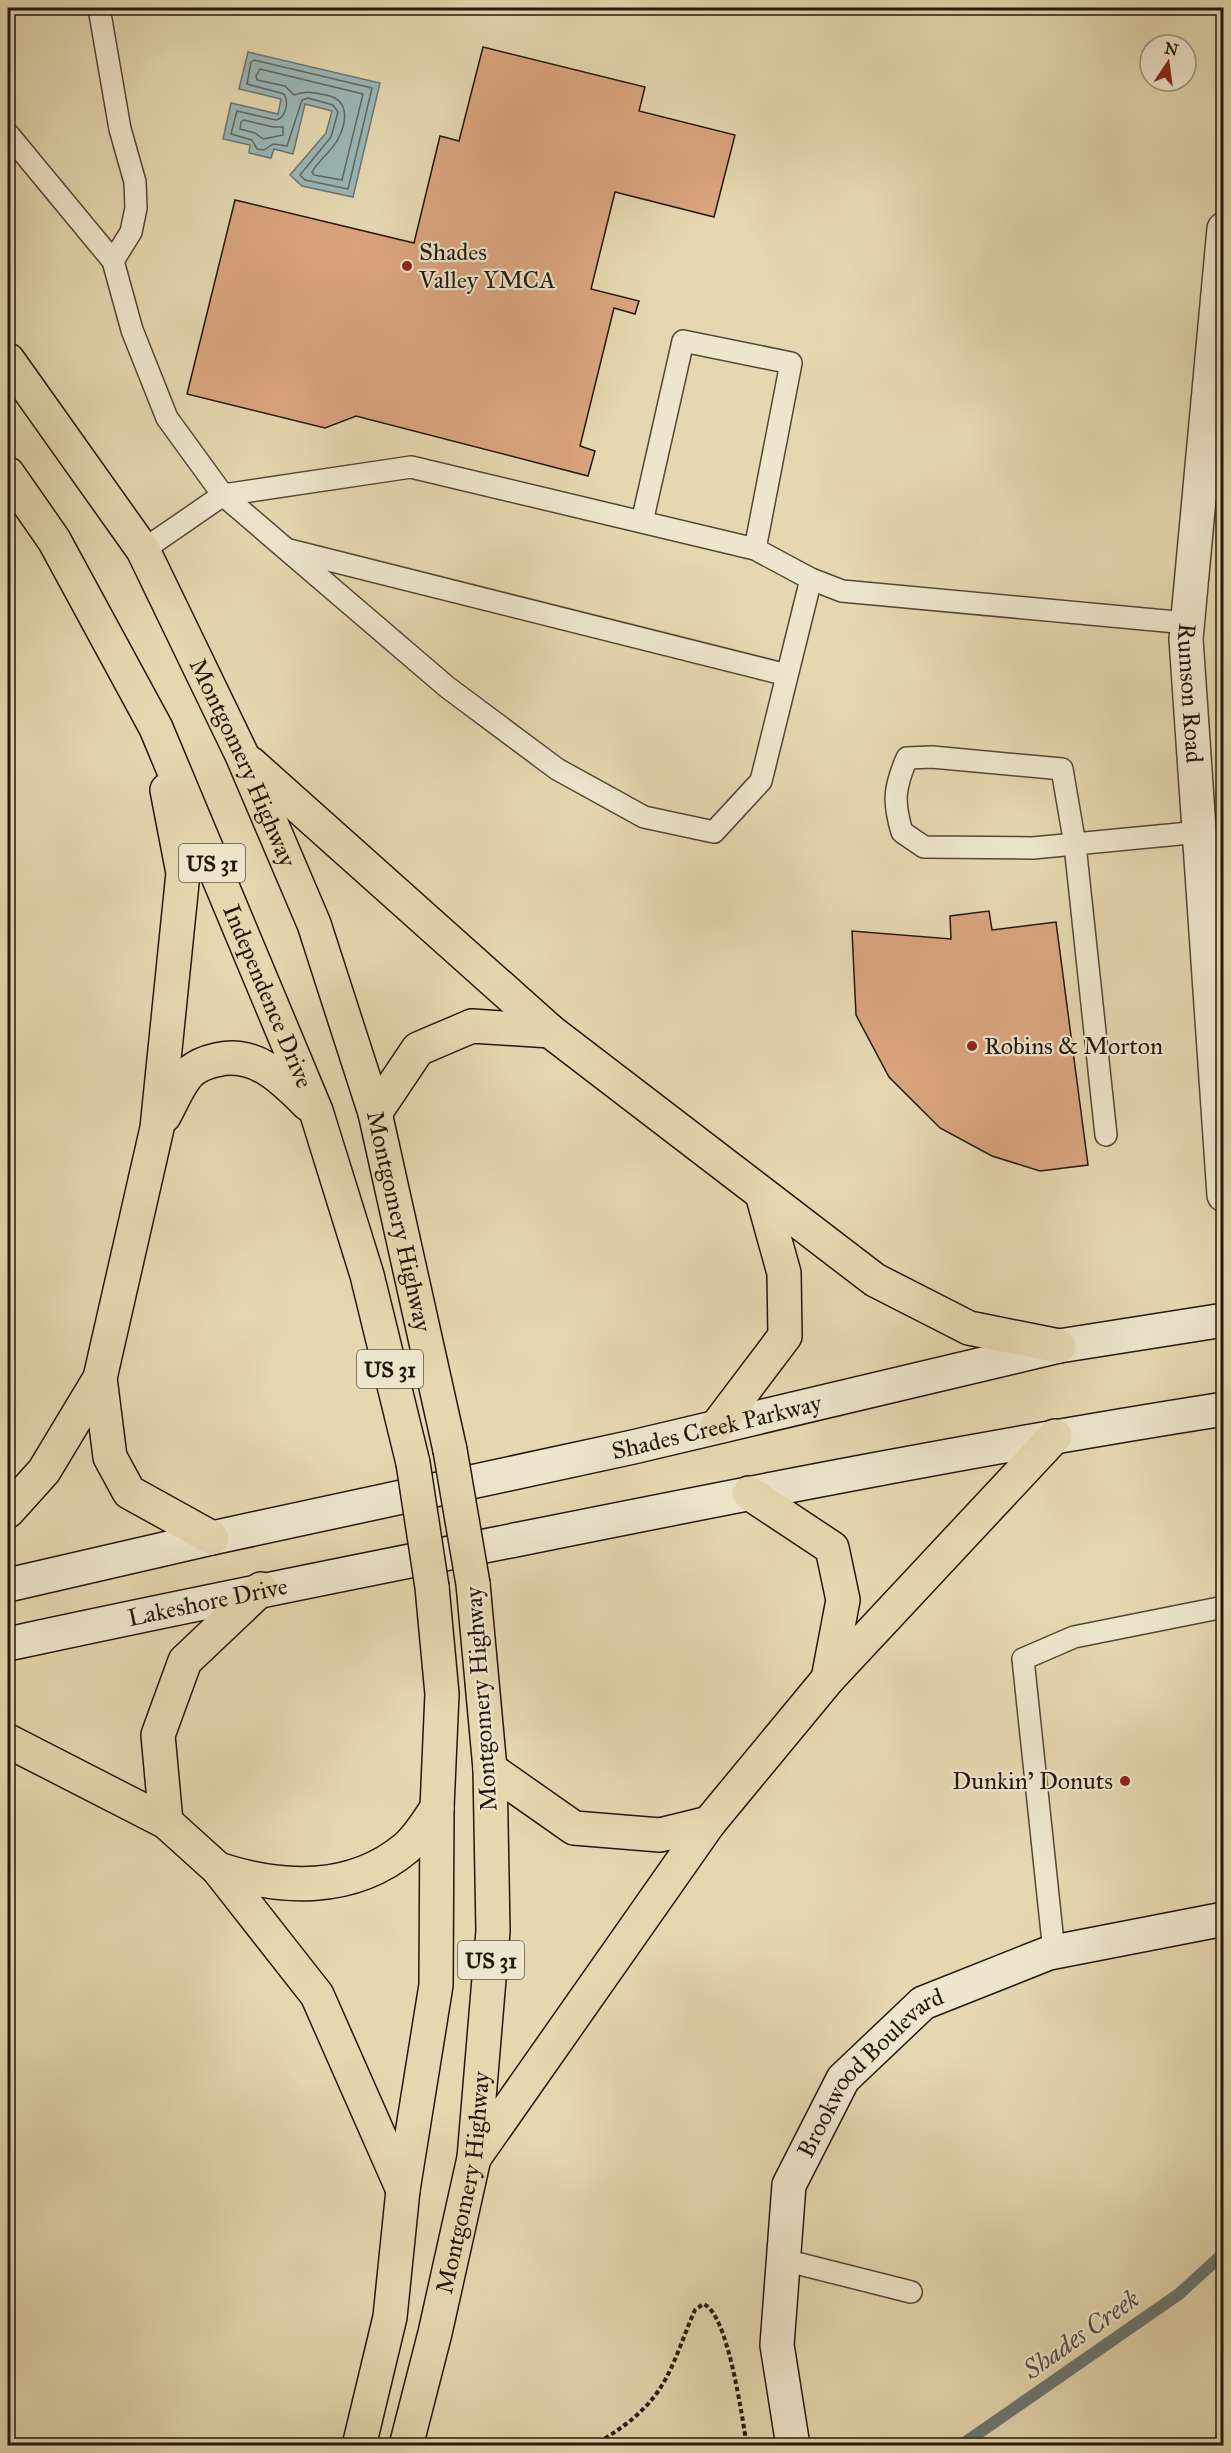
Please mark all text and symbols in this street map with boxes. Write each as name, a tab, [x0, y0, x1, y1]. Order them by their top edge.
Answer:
north arrow	[1138, 33, 1198, 93]
text: N	[1163, 38, 1180, 60]
place label: Shades Valley YMCA	[418, 237, 555, 295]
marker: Shades Valley YMCA	[400, 259, 414, 273]
street label: Rumson Road	[1171, 622, 1209, 764]
street label: Montgomery Highway	[183, 653, 303, 872]
road number: US 31	[179, 844, 245, 882]
street label: Independence Drive	[216, 900, 320, 1092]
place label: Robins & Morton	[984, 1031, 1163, 1061]
marker: Robins & Morton	[965, 1039, 979, 1053]
street label: Montgomery Highway	[360, 1108, 438, 1335]
road number: US 31	[357, 1350, 423, 1388]
street label: Shades Creek Parkway	[609, 1388, 825, 1466]
street label: Lakeshore Drive	[125, 1571, 290, 1633]
street label: Montgomery Highway	[458, 1585, 504, 1812]
place label: Dunkin' Donuts	[952, 1766, 1113, 1796]
marker: Dunkin' Donuts	[1118, 1774, 1132, 1788]
road number: US 31	[458, 1941, 524, 1979]
street label: Brookwood Boulevard	[790, 1981, 948, 2163]
street label: Montgomery Highway	[429, 2070, 496, 2297]
water label: Shades Creek	[1016, 2282, 1146, 2386]

